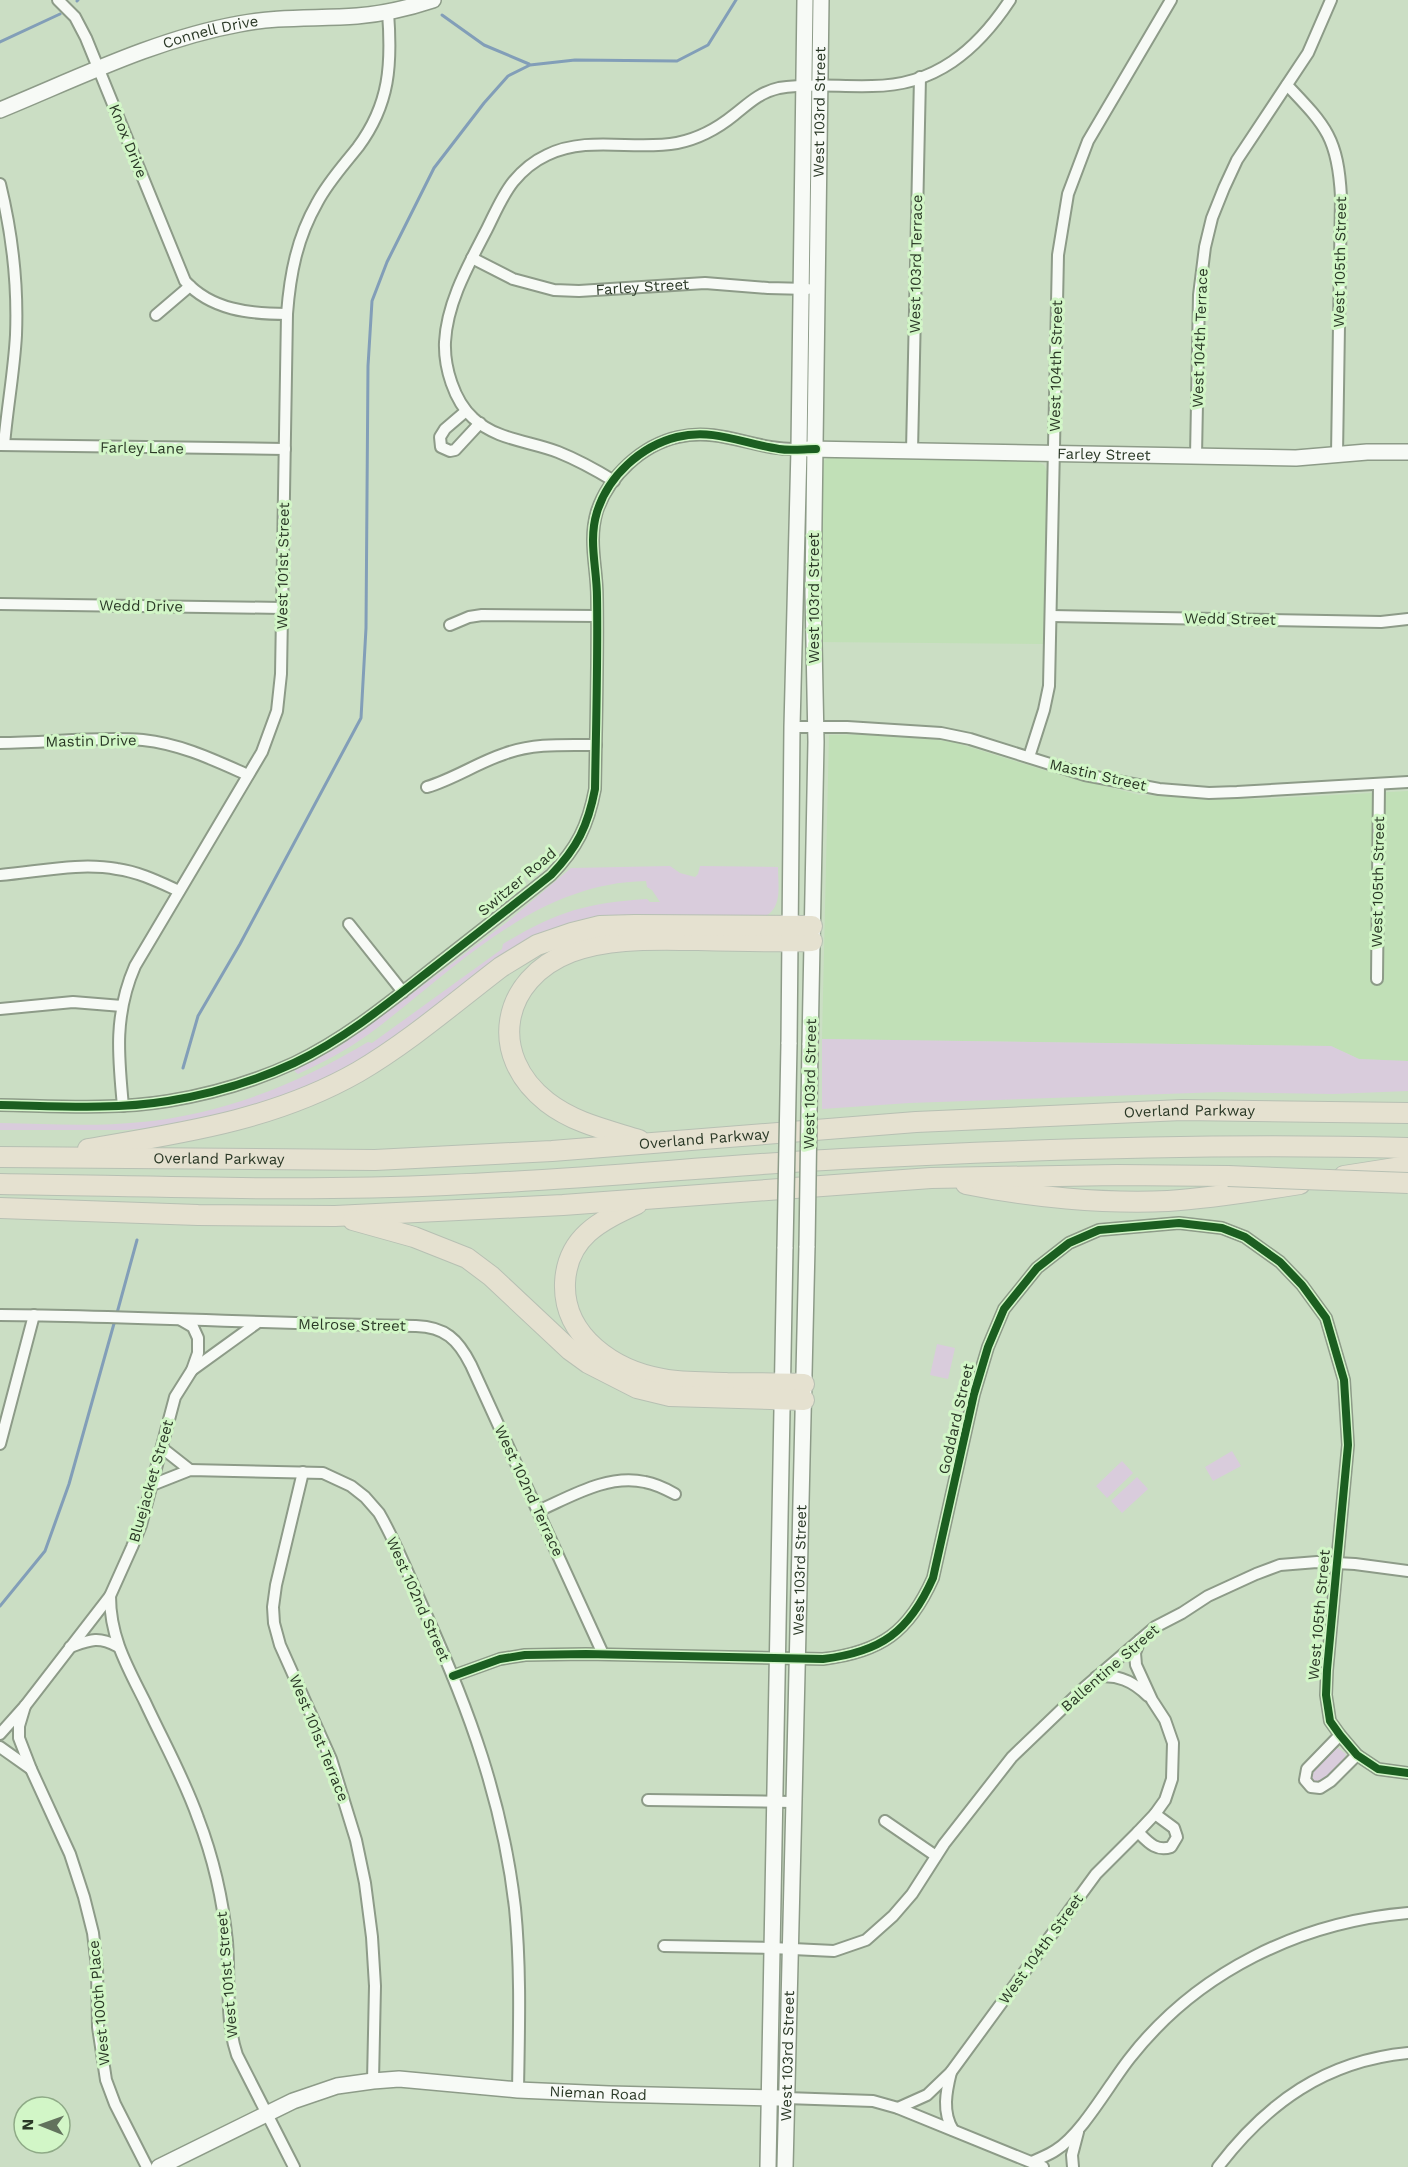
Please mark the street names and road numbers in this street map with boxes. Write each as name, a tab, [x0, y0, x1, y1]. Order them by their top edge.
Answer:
street label: Connell Drive	[160, 12, 259, 52]
street label: West 103rd Street	[810, 46, 829, 178]
street label: Knox Drive	[105, 101, 151, 181]
street label: West 103rd Terrace	[906, 194, 926, 334]
street label: West 105th Street	[1330, 195, 1350, 328]
street label: West 104th Terrace	[1189, 268, 1211, 408]
street label: Farley Street	[595, 275, 690, 299]
street label: West 104th Street	[1046, 299, 1066, 432]
street label: Farley Lane	[100, 438, 184, 458]
street label: Farley Street	[1057, 445, 1152, 464]
street label: West 101st Street	[273, 502, 293, 630]
street label: West 103rd Street	[805, 532, 823, 663]
street label: Wedd Drive	[99, 596, 183, 616]
street label: Wedd Street	[1184, 609, 1277, 629]
street label: Mastin Drive	[45, 731, 137, 751]
street label: Mastin Street	[1048, 755, 1149, 795]
street label: West 105th Street	[1368, 815, 1388, 948]
street label: Switzer Road	[474, 844, 560, 920]
street label: West 103rd Street	[800, 1018, 820, 1150]
street label: Overland Parkway	[1123, 1101, 1255, 1122]
street label: Overland Parkway	[638, 1125, 771, 1153]
street label: Overland Parkway	[153, 1149, 285, 1168]
street label: Melrose Street	[298, 1315, 407, 1335]
street label: Goddard Street	[935, 1361, 978, 1476]
street label: Bluejacket Street	[125, 1417, 177, 1544]
street label: West 102nd Terrace	[491, 1423, 567, 1559]
street label: West 103rd Street	[789, 1504, 810, 1636]
street label: West 102nd Street	[382, 1534, 454, 1665]
street label: West 105th Street	[1304, 1548, 1334, 1681]
street label: Ballentine Street	[1057, 1620, 1163, 1715]
street label: West 101st Terrace	[285, 1672, 353, 1804]
street label: West 104th Street	[995, 1890, 1087, 2008]
street label: West 101st Street	[212, 1910, 242, 2039]
street label: West 100th Place	[85, 1939, 113, 2067]
street label: West 103rd Street	[777, 1990, 798, 2122]
street label: Nieman Road	[549, 2082, 647, 2104]

